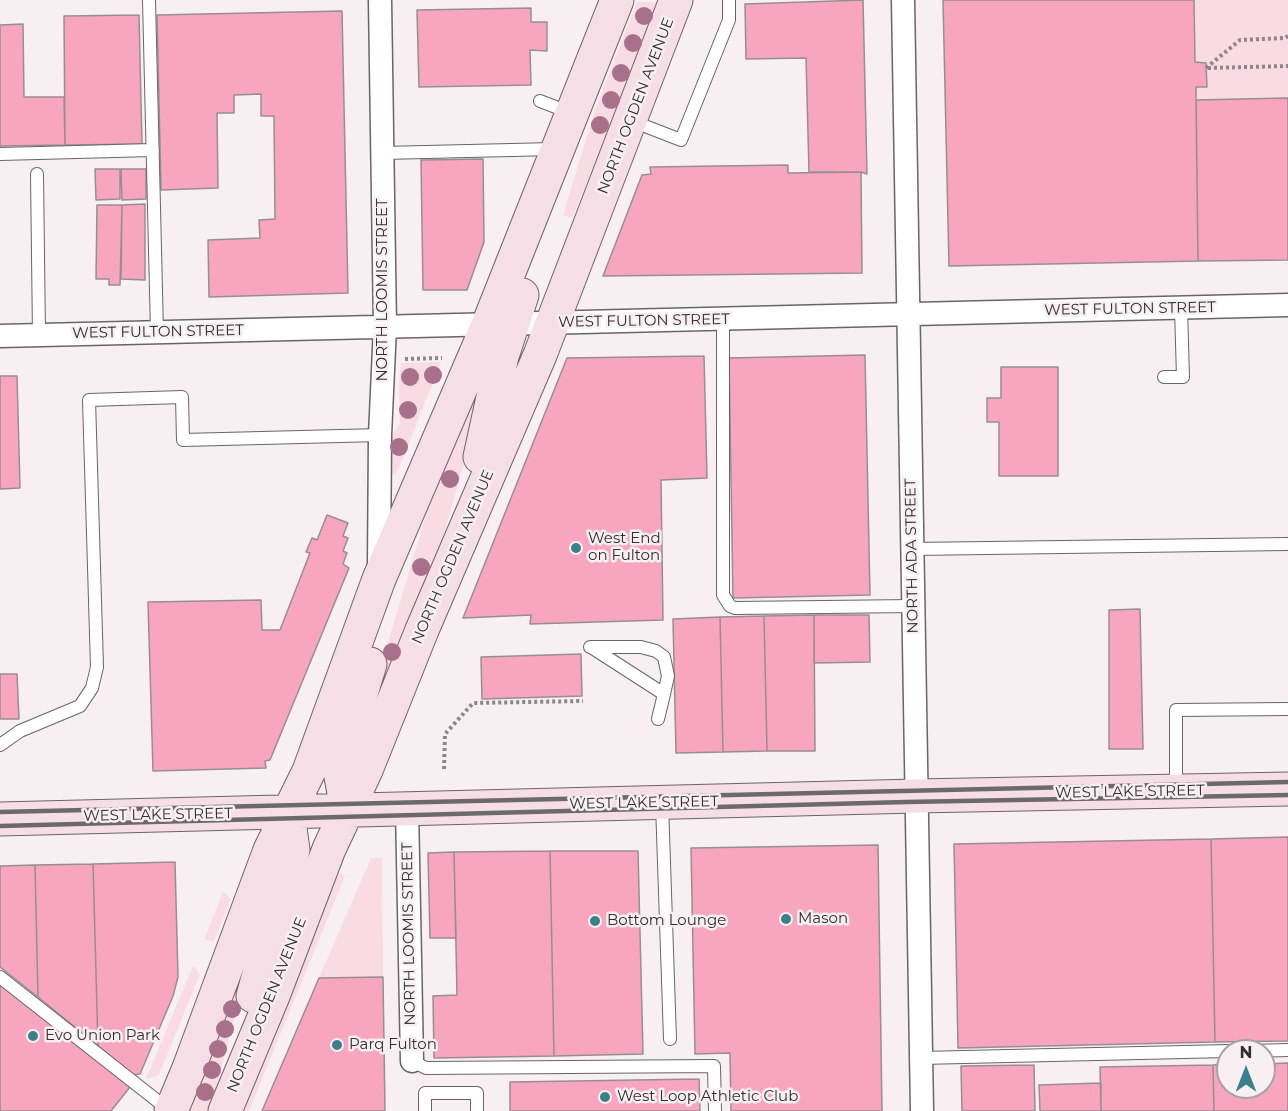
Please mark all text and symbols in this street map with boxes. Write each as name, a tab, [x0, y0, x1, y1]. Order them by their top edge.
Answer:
street label: NORTH OGDEN AVENUE	[594, 15, 678, 197]
street label: NORTH LOOMIS STREET	[374, 198, 392, 382]
street label: WEST FULTON STREET	[1044, 299, 1216, 319]
street label: WEST FULTON STREET	[558, 311, 730, 331]
street label: WEST FULTON STREET	[72, 322, 244, 342]
street label: NORTH OGDEN AVENUE	[408, 467, 498, 647]
street label: NORTH ADA STREET	[902, 478, 922, 634]
place label: West End on Fulton	[588, 530, 661, 565]
marker: West End on Fulton	[569, 541, 583, 555]
street label: WEST LAKE STREET	[1055, 782, 1205, 802]
street label: WEST LAKE STREET	[569, 793, 719, 813]
street label: WEST LAKE STREET	[83, 805, 233, 825]
street label: NORTH LOOMIS STREET	[398, 842, 420, 1026]
place label: Mason	[798, 910, 848, 928]
place label: Bottom Lounge	[607, 912, 726, 930]
marker: Mason	[779, 912, 793, 926]
marker: Bottom Lounge	[588, 914, 602, 928]
street label: NORTH OGDEN AVENUE	[224, 915, 310, 1095]
place label: Evo Union Park	[45, 1027, 160, 1045]
marker: Evo Union Park	[26, 1029, 40, 1043]
place label: Parq Fulton	[349, 1036, 437, 1054]
marker: Parq Fulton	[330, 1038, 344, 1052]
north arrow	[1216, 1039, 1276, 1099]
text: N	[1240, 1043, 1252, 1062]
place label: West Loop Athletic Club	[617, 1088, 798, 1106]
marker: West Loop Athletic Club	[598, 1090, 612, 1104]

